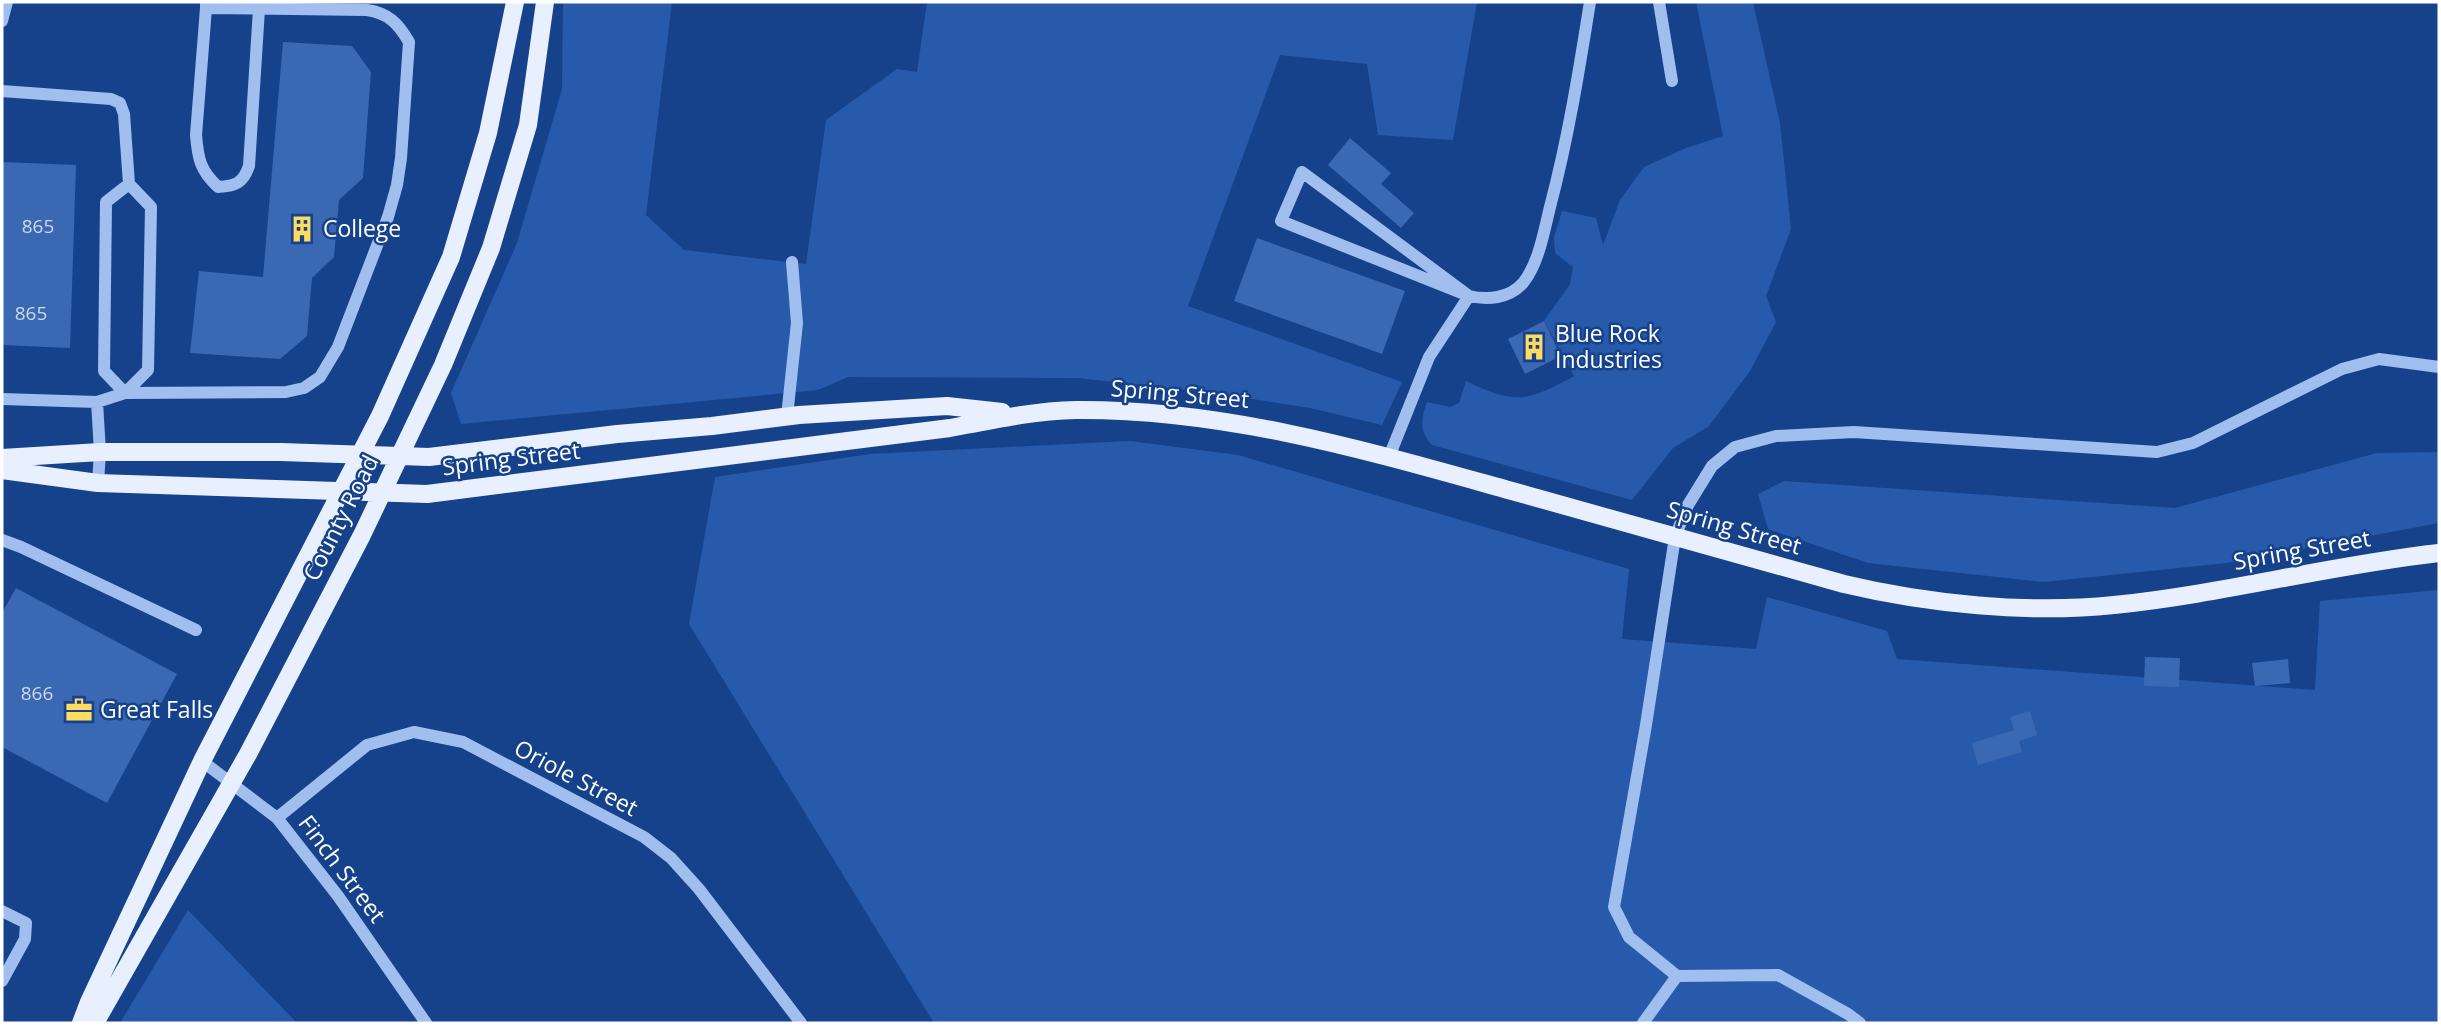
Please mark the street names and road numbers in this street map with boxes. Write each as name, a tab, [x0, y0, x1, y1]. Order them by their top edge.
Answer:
street label: Spring Street	[1110, 371, 1251, 415]
street label: Spring Street	[440, 434, 582, 482]
street label: County Road	[295, 449, 385, 586]
street label: Spring Street	[1663, 493, 1805, 562]
street label: Spring Street	[2231, 521, 2373, 577]
street label: Oriole Street	[509, 731, 644, 823]
street label: Finch Street	[292, 808, 394, 929]

